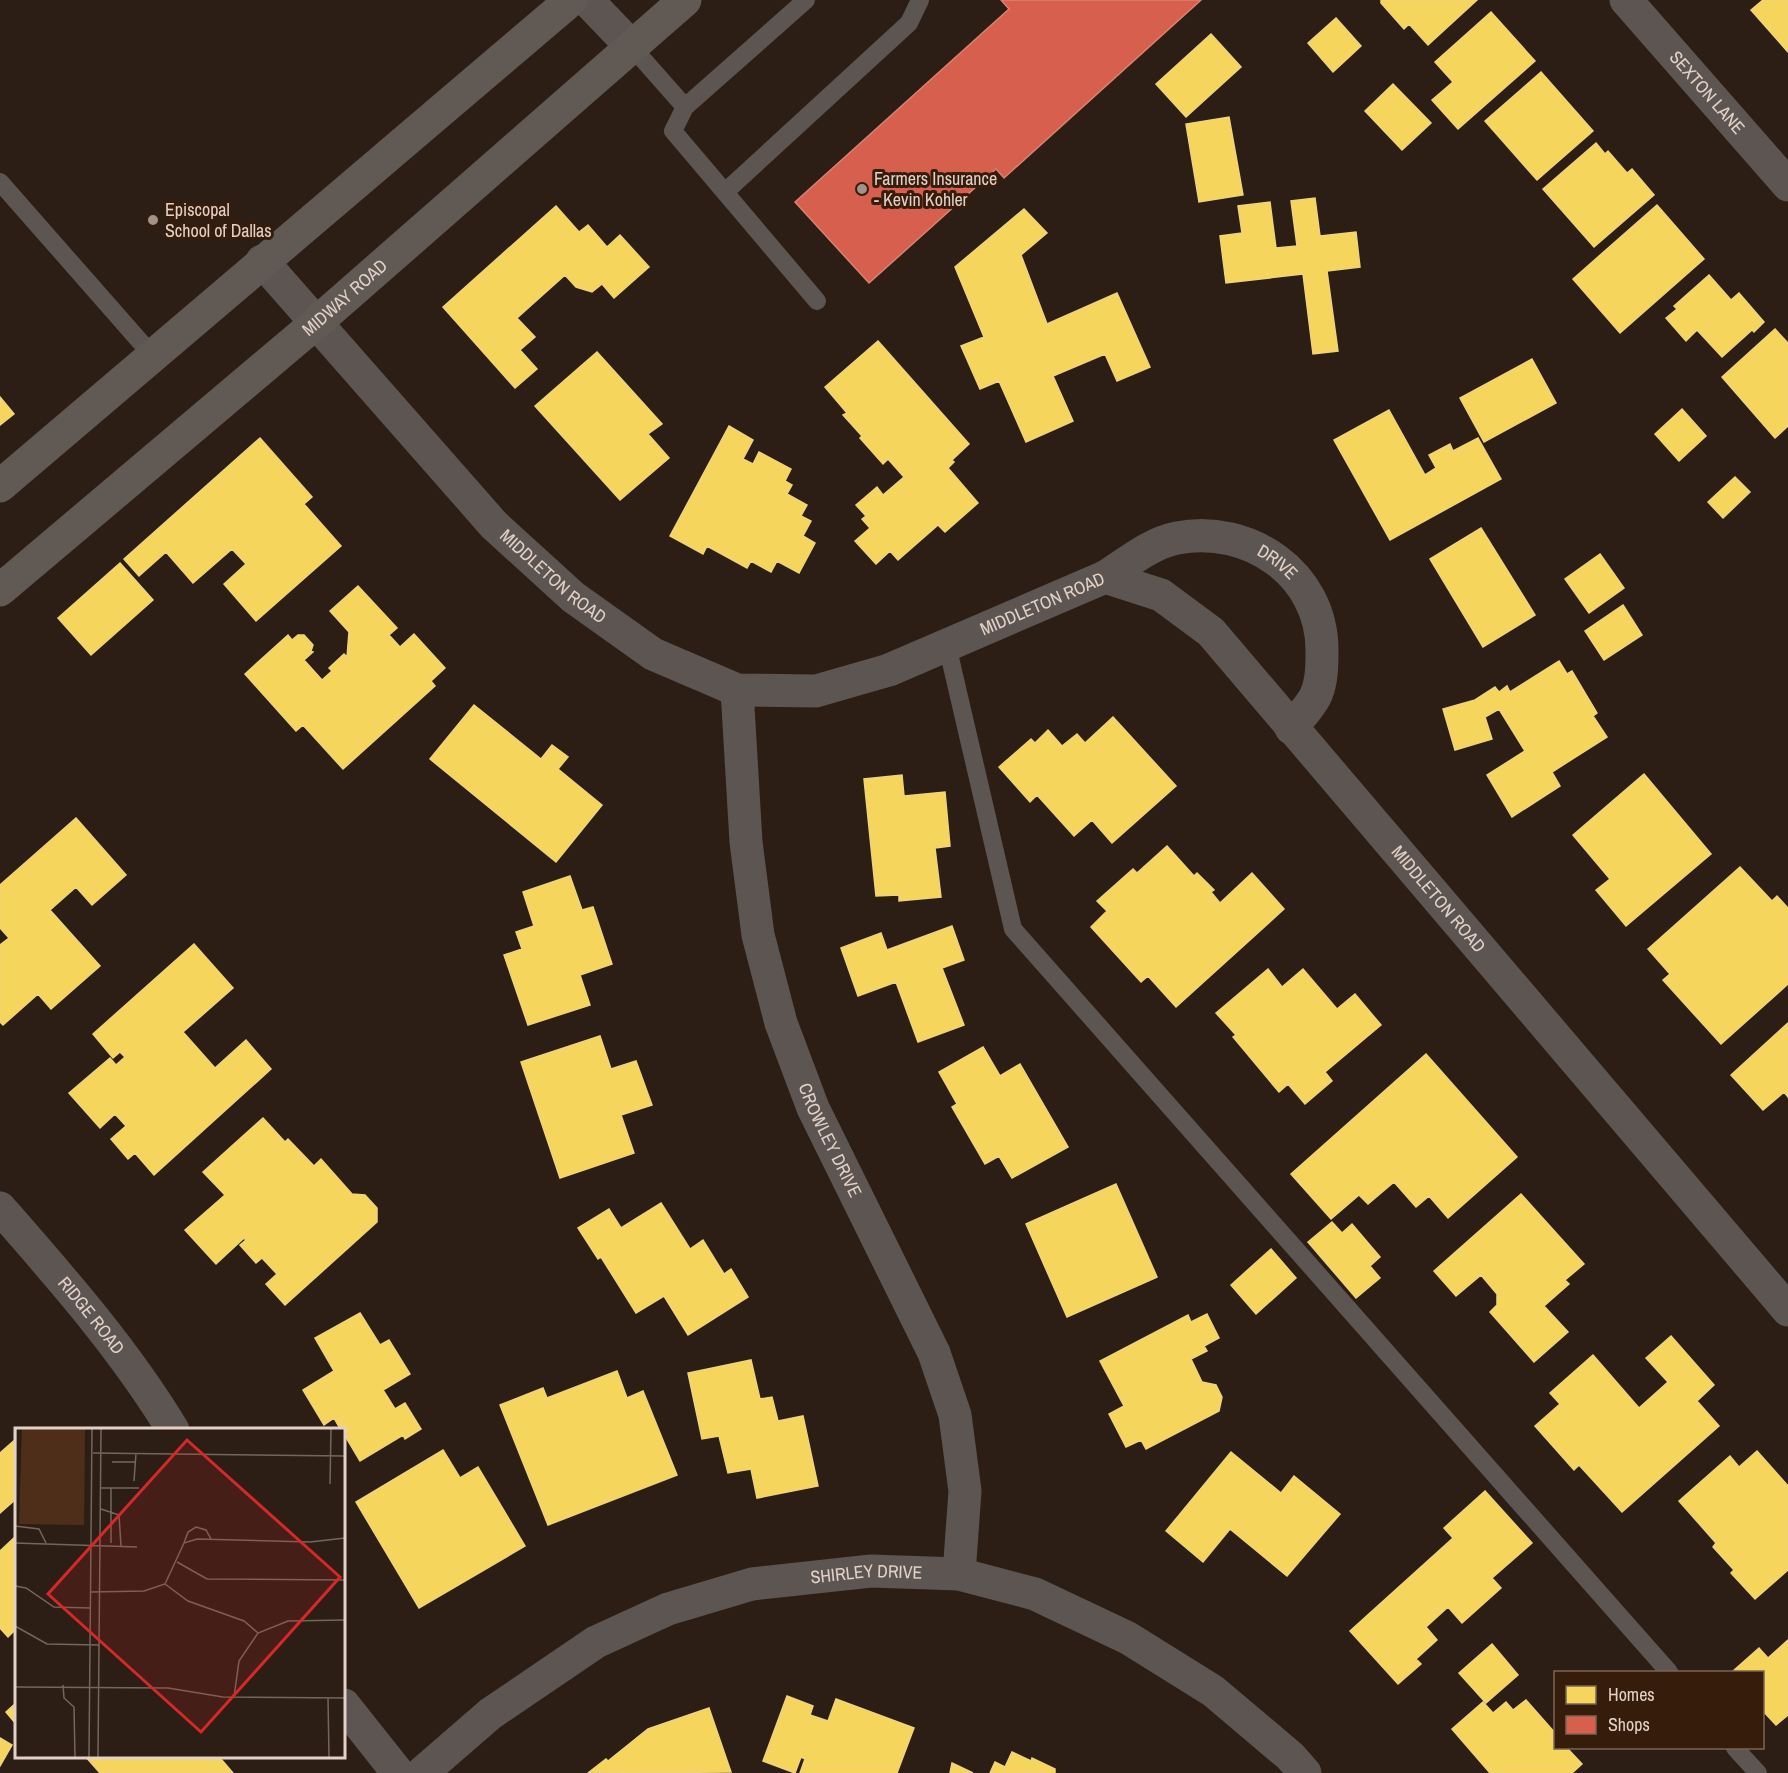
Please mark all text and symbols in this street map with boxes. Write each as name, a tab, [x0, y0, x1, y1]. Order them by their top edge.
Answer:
street label: SEXTON LANE	[1664, 45, 1751, 139]
place label: Farmers Insurance - Kevin Kohler	[874, 166, 997, 212]
marker: Farmers Insurance - Kevin Kohler	[855, 182, 869, 196]
place label: Episcopal School of Dallas	[165, 197, 272, 243]
marker: Episcopal School of Dallas	[146, 213, 160, 227]
street label: MIDWAY ROAD	[297, 253, 392, 342]
street label: MIDDLETON ROAD	[495, 523, 612, 629]
street label: DRIVE	[1253, 538, 1304, 585]
street label: MIDDLETON ROAD	[976, 566, 1109, 641]
street label: MIDDLETON ROAD	[1386, 840, 1492, 958]
street label: CROWLEY DRIVE	[793, 1079, 868, 1201]
street label: RIDGE ROAD	[52, 1271, 131, 1359]
inset map	[15, 1428, 345, 1758]
street label: SHIRLEY DRIVE	[809, 1558, 923, 1590]
legend	[1554, 1671, 1764, 1749]
text: Homes	[1608, 1682, 1655, 1707]
text: Shops	[1608, 1712, 1650, 1737]

